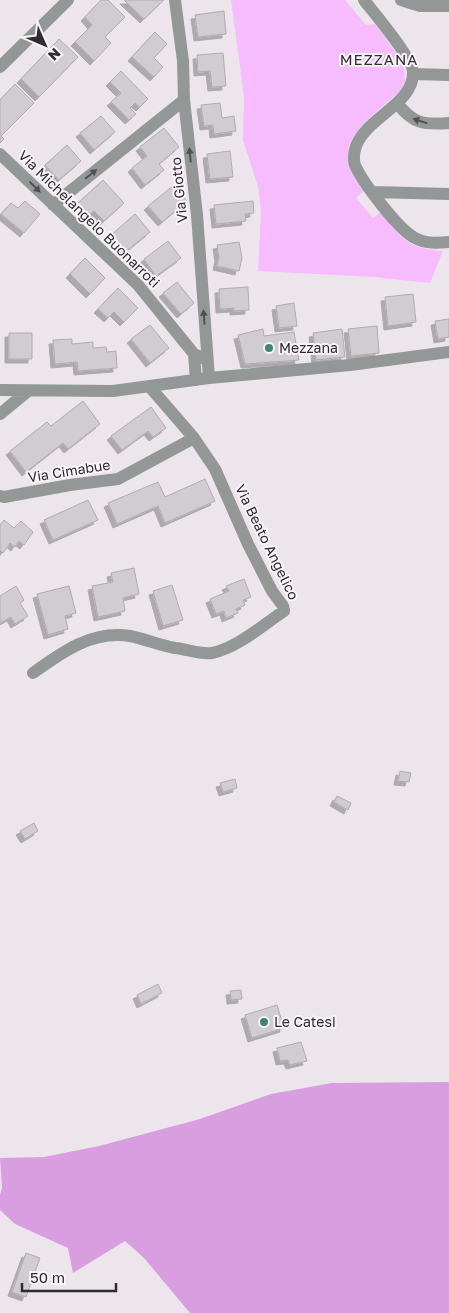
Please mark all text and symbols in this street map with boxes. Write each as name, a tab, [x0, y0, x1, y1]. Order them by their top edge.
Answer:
north arrow	[20, 20, 70, 70]
text: N	[45, 45, 64, 64]
district label: MEZZANA	[340, 50, 418, 68]
one-way arrow	[412, 117, 427, 125]
street label: Via Michelangelo Buonarroti	[15, 147, 164, 291]
one-way arrow	[186, 147, 194, 163]
street label: Via Giotto	[167, 156, 190, 224]
one-way arrow	[85, 169, 98, 180]
one-way arrow	[29, 181, 41, 193]
one-way arrow	[199, 309, 207, 325]
place label: Mezzana	[279, 339, 338, 356]
marker: Mezzana	[263, 342, 275, 354]
street label: Via Cimabue	[26, 456, 111, 485]
street label: Via Beato Angelico	[232, 481, 303, 602]
place label: Le Catesi	[274, 1013, 336, 1030]
marker: Le Catesi	[258, 1016, 270, 1028]
scale bar	[22, 1260, 116, 1292]
text: 50 m	[30, 1268, 65, 1286]

